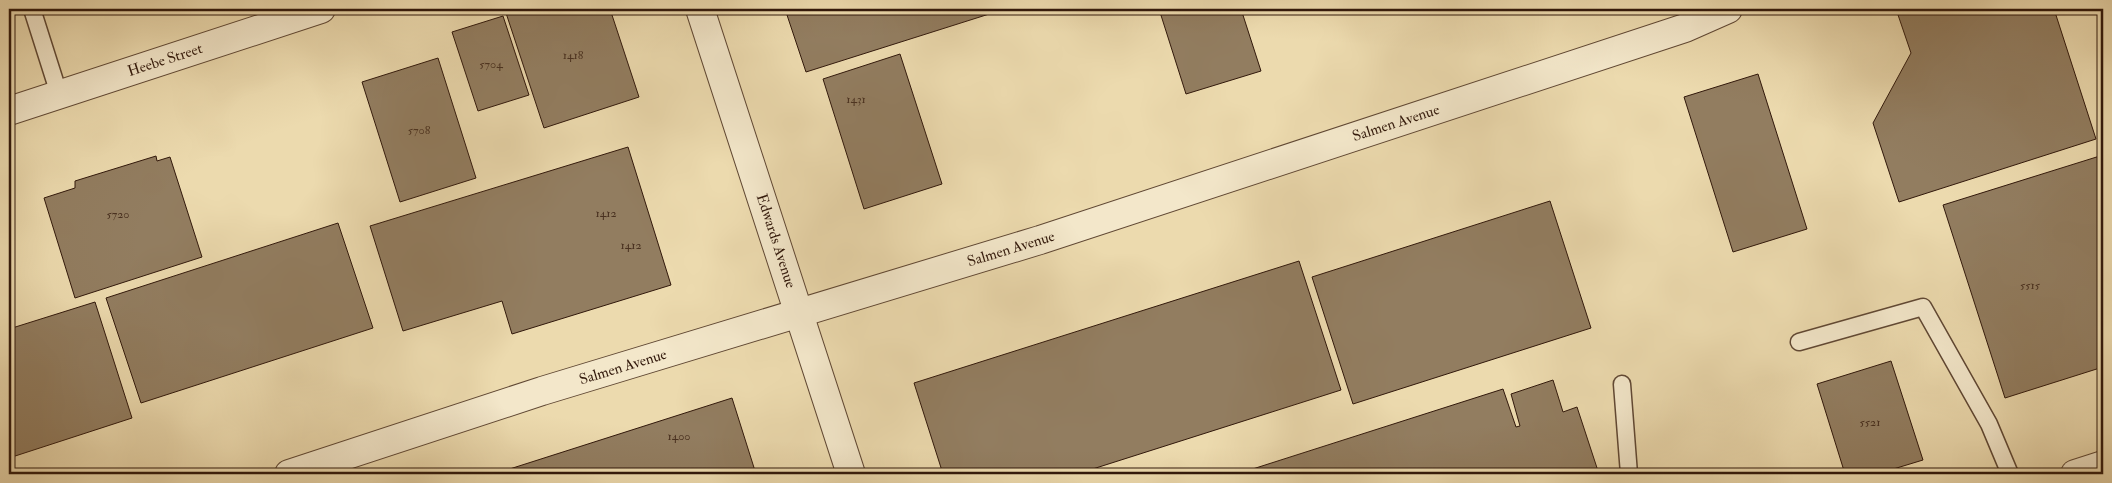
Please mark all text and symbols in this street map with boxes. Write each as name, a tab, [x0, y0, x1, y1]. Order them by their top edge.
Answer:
street label: Heebe Street	[125, 39, 205, 81]
house number: 1418	[563, 48, 584, 63]
house number: 5704	[479, 57, 503, 72]
house number: 1431	[846, 92, 866, 107]
street label: Salmen Avenue	[1350, 100, 1442, 146]
house number: 5708	[408, 123, 431, 138]
street label: Edwards Avenue	[752, 191, 800, 291]
house number: 1412	[595, 206, 617, 221]
house number: 5720	[106, 207, 130, 222]
street label: Salmen Avenue	[965, 227, 1057, 271]
house number: 1412	[620, 238, 642, 253]
house number: 5515	[2020, 278, 2041, 293]
street label: Salmen Avenue	[577, 345, 669, 389]
house number: 5521	[1860, 415, 1880, 430]
house number: 1400	[667, 429, 691, 444]

